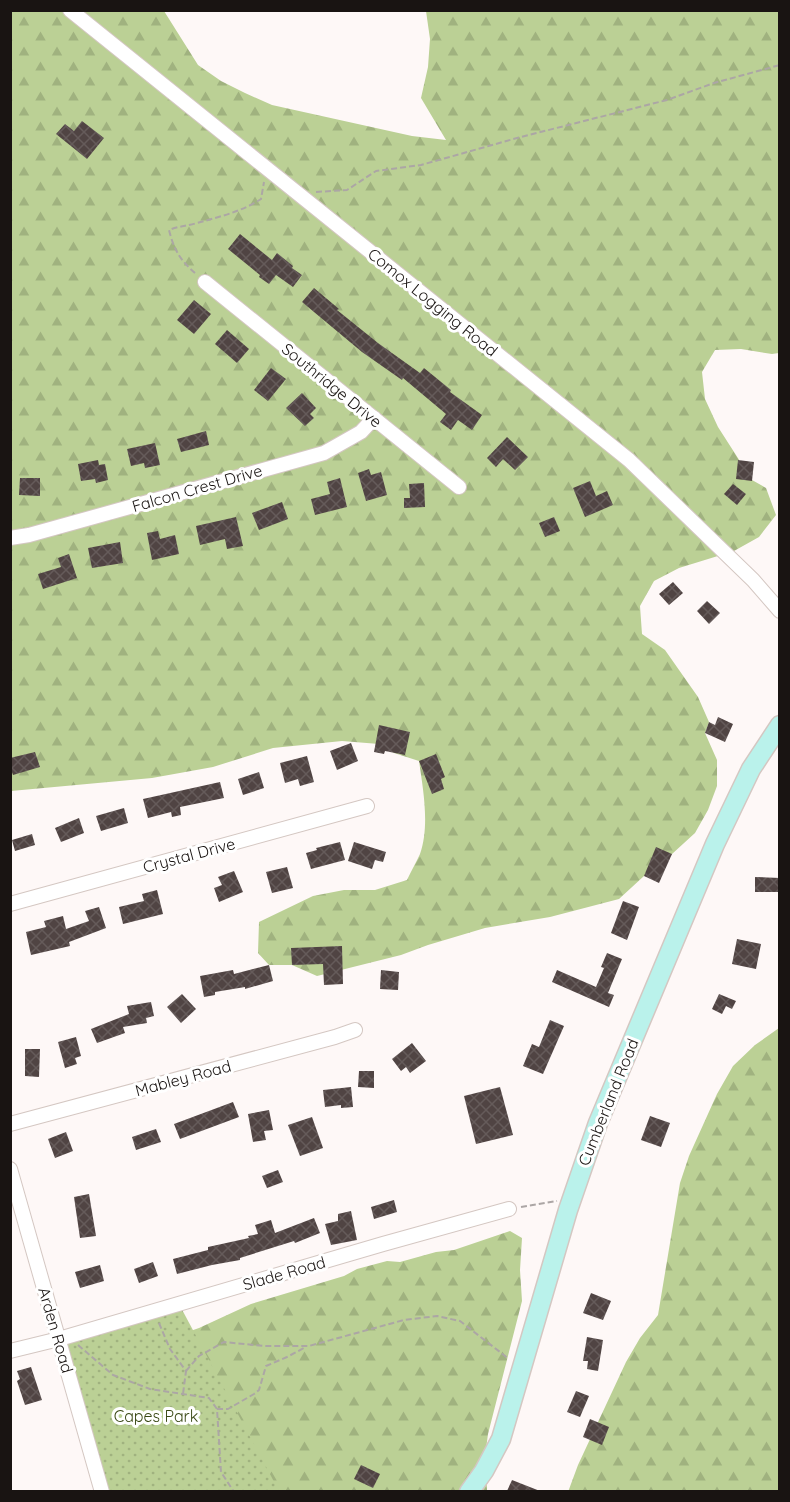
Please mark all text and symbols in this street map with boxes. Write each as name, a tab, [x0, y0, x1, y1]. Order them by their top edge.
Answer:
street label: Comox Logging Road	[364, 244, 502, 360]
street label: Southridge Drive	[278, 338, 386, 432]
street label: Falcon Crest Drive	[130, 460, 264, 516]
street label: Crystal Drive	[141, 833, 237, 877]
street label: Cumberland Road	[573, 1035, 643, 1169]
street label: Mabley Road	[133, 1056, 233, 1100]
street label: Slade Road	[240, 1252, 328, 1294]
street label: Arden Road	[34, 1285, 78, 1375]
park label: Capes Park	[114, 1406, 198, 1426]

